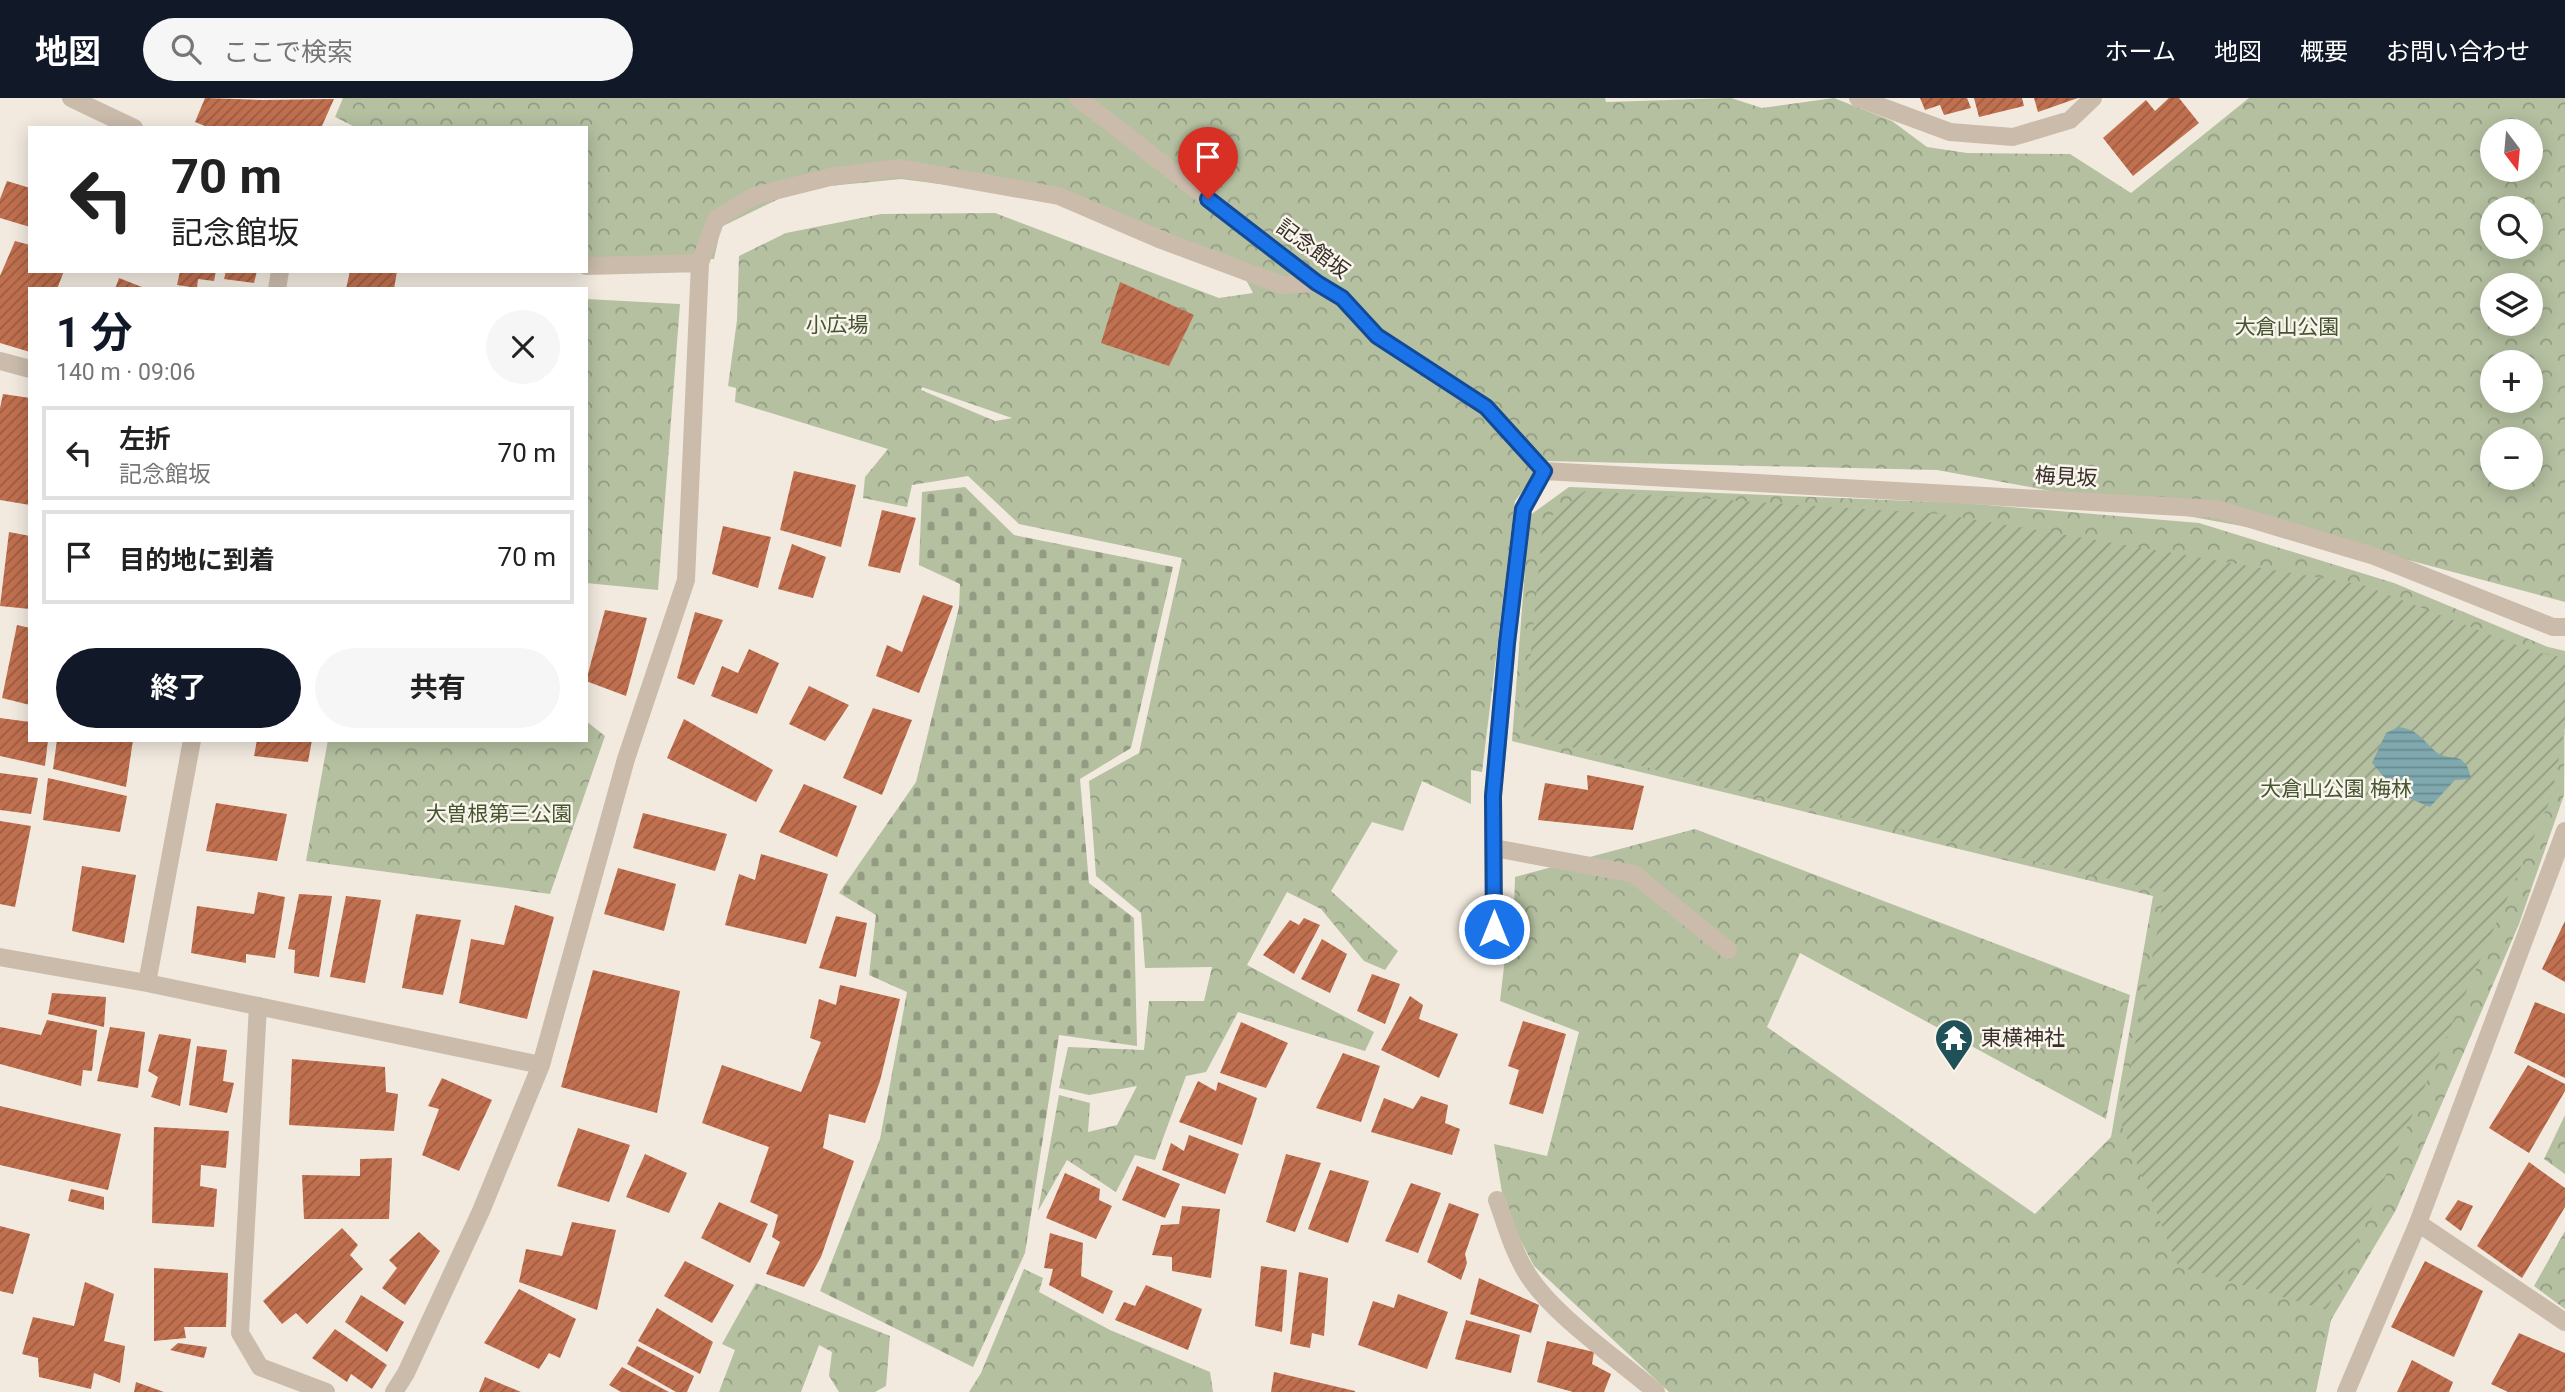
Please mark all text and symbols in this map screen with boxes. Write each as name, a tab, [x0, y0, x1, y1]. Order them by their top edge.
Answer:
search box	[143, 18, 633, 81]
icon: search	[167, 30, 205, 68]
text: 地図	[35, 32, 101, 71]
text: ここで検索	[223, 37, 353, 67]
text: ホーム	[2105, 38, 2176, 66]
text: 地図	[2214, 38, 2262, 66]
text: 概要	[2300, 38, 2348, 66]
text: お問い合わせ	[2386, 38, 2530, 66]
north arrow	[2480, 119, 2543, 182]
map controls	[2480, 119, 2543, 490]
pin	[1178, 127, 1238, 199]
icon: arrive	[1189, 138, 1227, 176]
text: 70 m	[171, 148, 282, 205]
icon: left	[56, 154, 147, 245]
button: search	[2480, 196, 2543, 259]
text: 記念館坂	[171, 214, 299, 252]
street label: 記念館坂	[1272, 215, 1354, 283]
button: layers	[2480, 273, 2543, 336]
text: 1 分	[56, 308, 133, 357]
button: close	[486, 310, 560, 384]
park label: 小広場	[806, 313, 869, 337]
park label: 大倉山公園	[2235, 315, 2340, 339]
button: +	[2480, 350, 2543, 413]
text: 140 m · 09:06	[56, 359, 195, 386]
text: 左折	[119, 424, 171, 454]
button: −	[2480, 427, 2543, 490]
icon: left	[60, 434, 98, 472]
text: 70 m	[498, 438, 556, 468]
text: 記念館坂	[119, 461, 211, 488]
street label: 梅見坂	[2034, 463, 2098, 491]
icon: arrive	[60, 538, 98, 576]
text: 70 m	[498, 542, 556, 572]
text: 目的地に到着	[119, 545, 275, 575]
button: 終了	[56, 648, 301, 728]
button: 共有	[315, 648, 560, 728]
park label: 大倉山公園 梅林	[2260, 777, 2412, 801]
park label: 大曽根第三公園	[426, 802, 573, 826]
position arrow	[1457, 892, 1531, 966]
temple icon: 東横神社	[1933, 1017, 1975, 1072]
place label: 東横神社	[1981, 1026, 2065, 1050]

